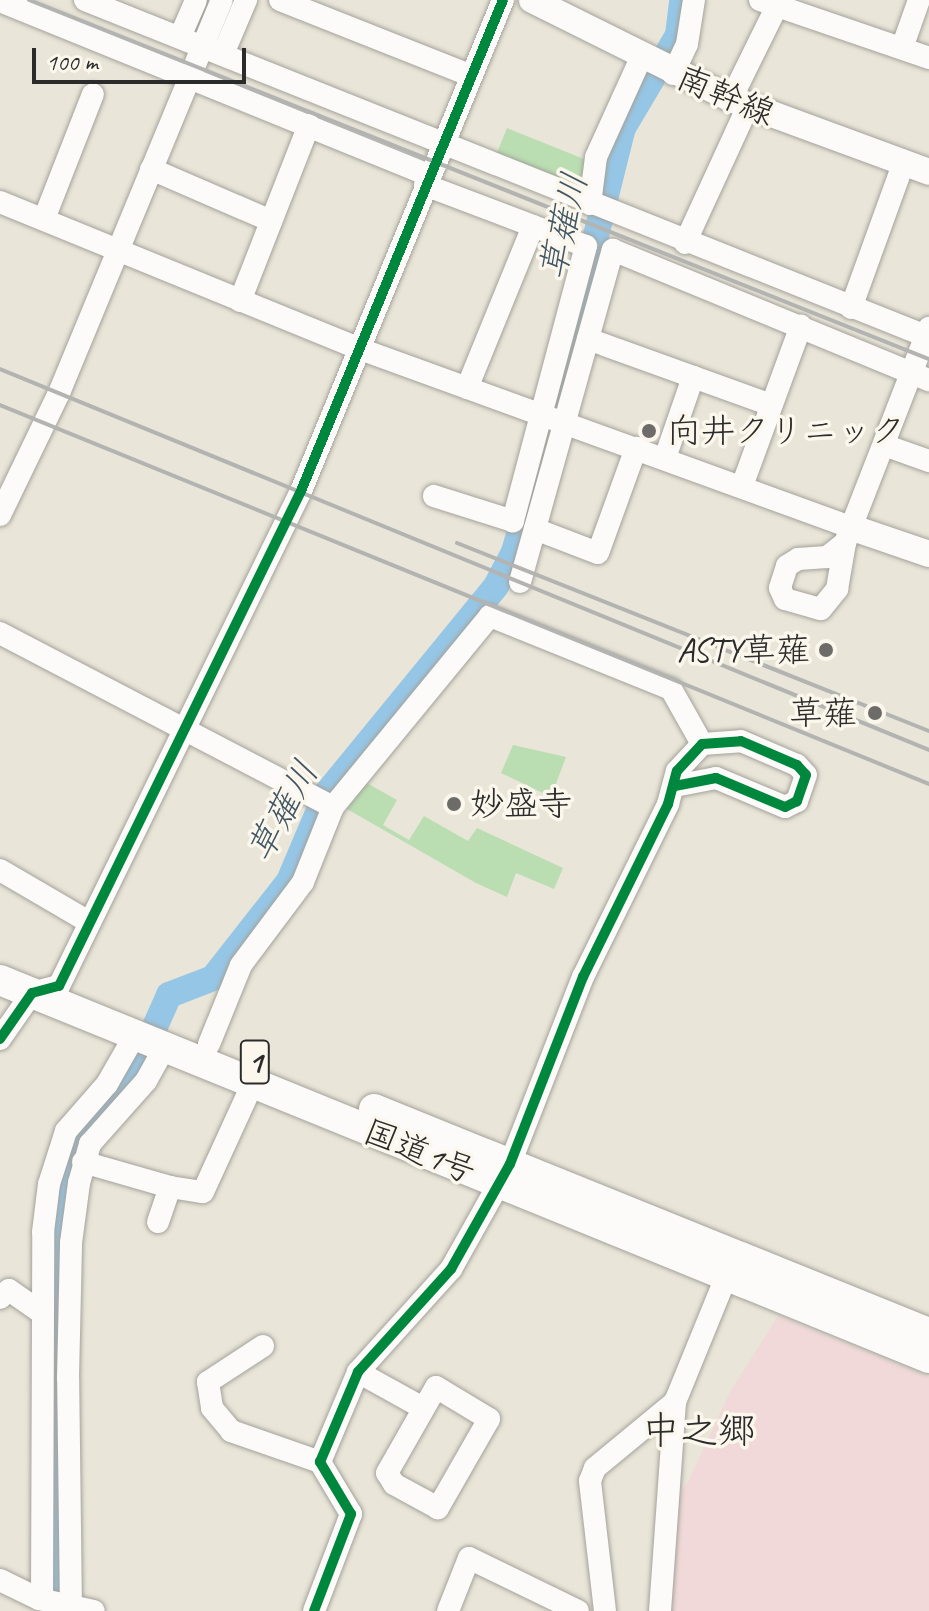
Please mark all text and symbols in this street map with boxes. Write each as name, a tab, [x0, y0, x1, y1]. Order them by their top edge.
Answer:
scale bar	[36, 32, 250, 82]
text: 100 m	[46, 47, 98, 77]
street label: 南幹線	[671, 56, 781, 134]
water label: 草薙川	[531, 169, 597, 283]
place label: 向井クリニック	[667, 411, 905, 451]
marker: 向井クリニック	[638, 420, 660, 442]
place label: ASTY草薙	[677, 630, 810, 670]
marker: ASTY草薙	[817, 641, 835, 659]
place label: 草薙	[789, 693, 857, 733]
marker: 草薙	[864, 702, 886, 724]
water label: 草薙川	[238, 753, 328, 869]
place label: 妙盛寺	[470, 784, 572, 824]
marker: 妙盛寺	[445, 795, 463, 813]
road number: 1	[239, 1034, 271, 1090]
street label: 国道1号	[358, 1110, 482, 1192]
district label: 中之郷	[642, 1408, 756, 1454]

